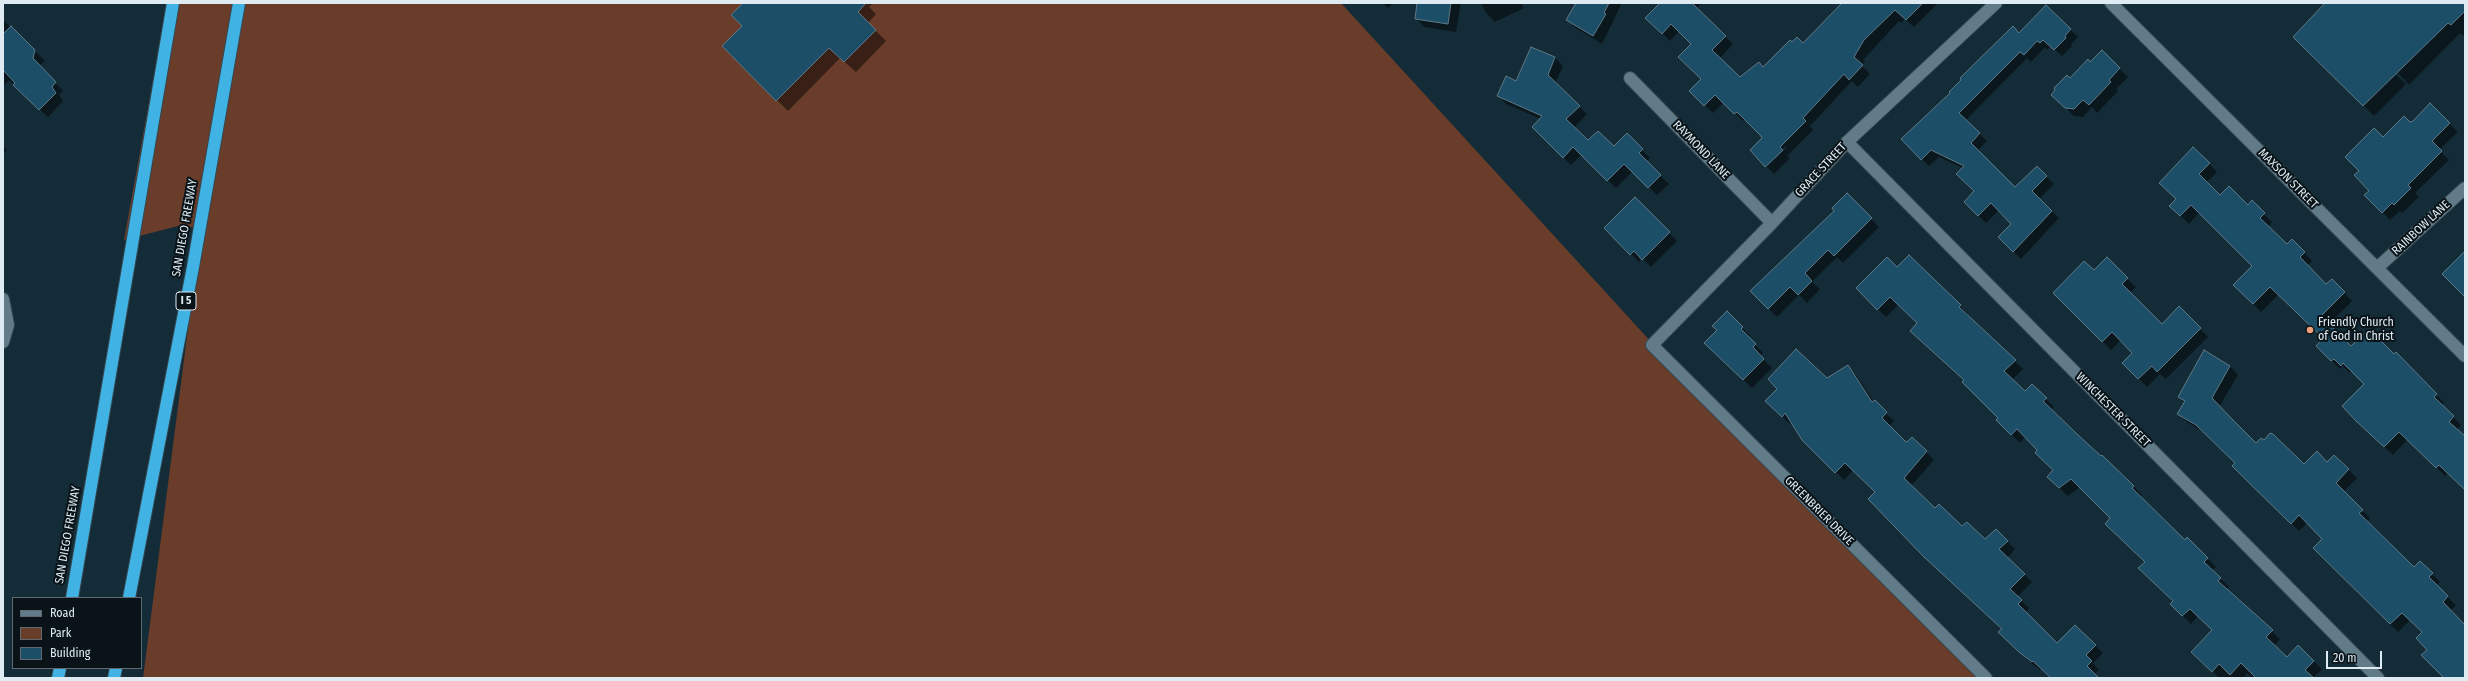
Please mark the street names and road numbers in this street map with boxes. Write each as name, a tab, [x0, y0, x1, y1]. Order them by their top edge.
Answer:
street label: RAYMOND LANE	[1670, 118, 1732, 182]
street label: GRACE STREET	[1792, 140, 1850, 200]
street label: MAXSON STREET	[2255, 146, 2321, 212]
street label: SAN DIEGO FREEWAY	[169, 178, 201, 278]
street label: RAINBOW LANE	[2389, 198, 2453, 258]
road number: I 5	[176, 292, 196, 310]
street label: WINCHESTER STREET	[2073, 370, 2153, 450]
street label: GREENBRIER DRIVE	[1782, 474, 1856, 548]
street label: SAN DIEGO FREEWAY	[52, 485, 84, 585]

